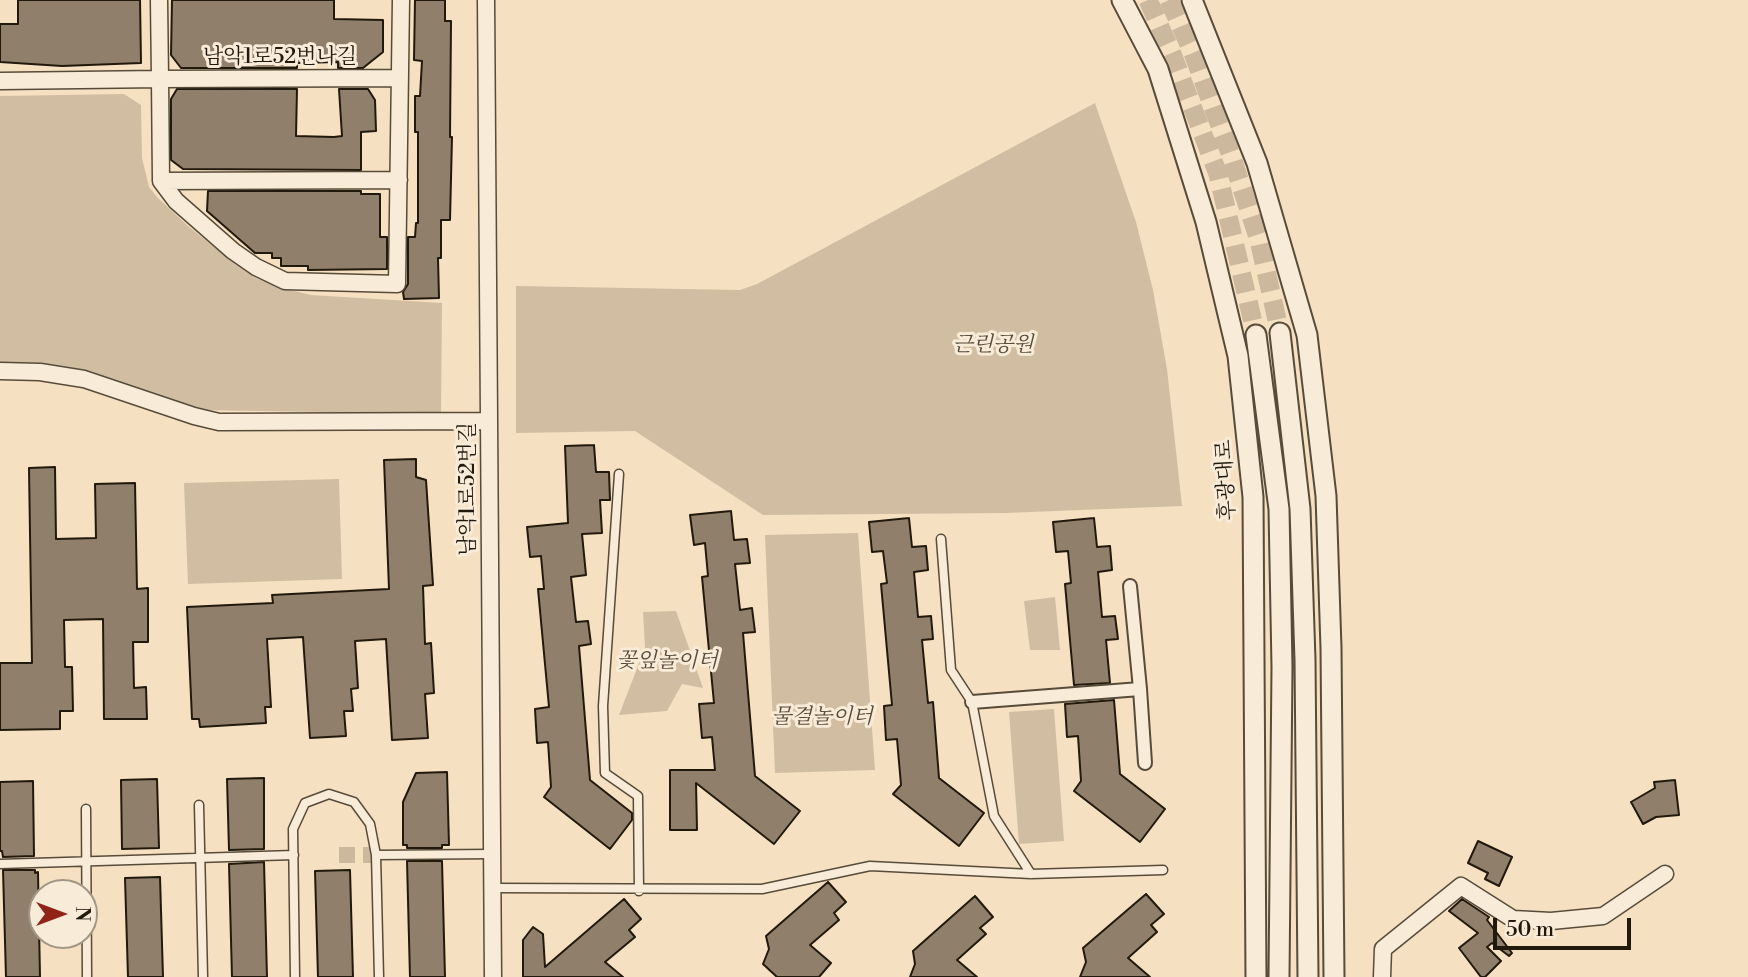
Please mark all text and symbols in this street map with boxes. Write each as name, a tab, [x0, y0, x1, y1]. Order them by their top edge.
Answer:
street label: 남악1로52번나길	[203, 45, 357, 71]
park label: 근린공원	[952, 333, 1034, 359]
street label: 남악1로52번길	[456, 422, 482, 556]
street label: 후광대로	[1212, 439, 1242, 521]
park label: 꽃잎놀이터	[616, 649, 718, 675]
park label: 물결놀이터	[771, 705, 873, 731]
north arrow	[28, 879, 98, 949]
scale bar	[1496, 904, 1634, 948]
text: N	[70, 906, 94, 922]
text: 50 m	[1506, 917, 1554, 943]

